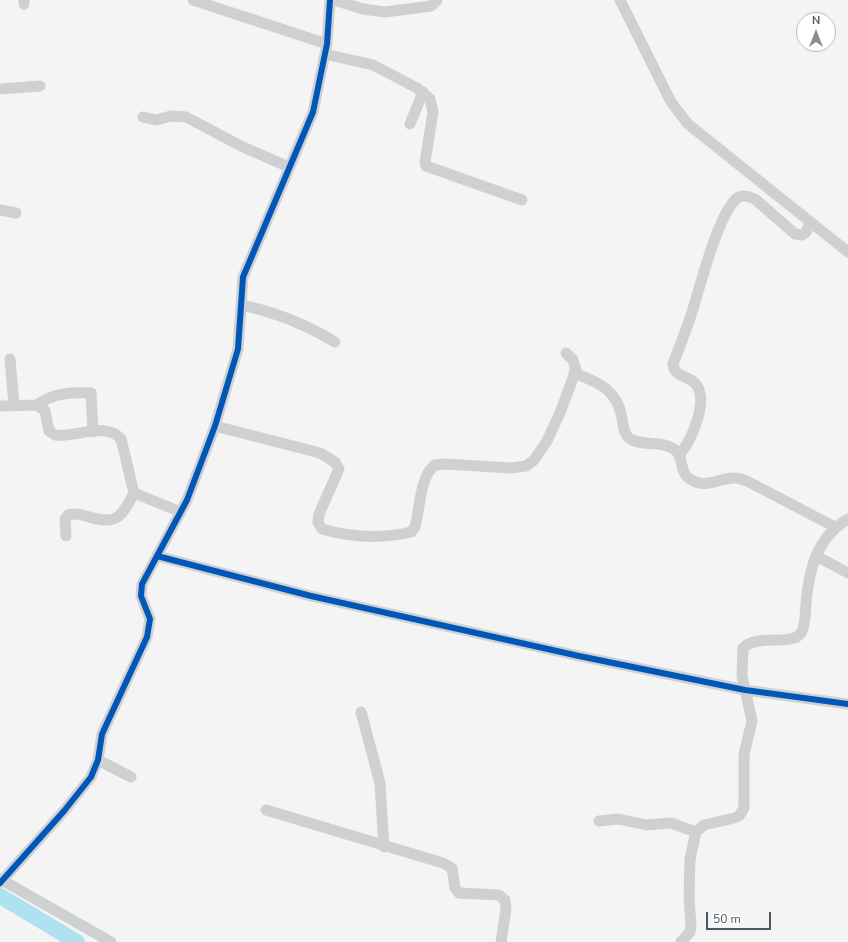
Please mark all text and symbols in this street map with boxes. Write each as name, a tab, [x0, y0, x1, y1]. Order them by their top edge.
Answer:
north arrow	[796, 12, 836, 52]
text: N	[812, 13, 820, 28]
scale bar	[708, 904, 773, 930]
text: 50 m	[713, 911, 741, 927]

